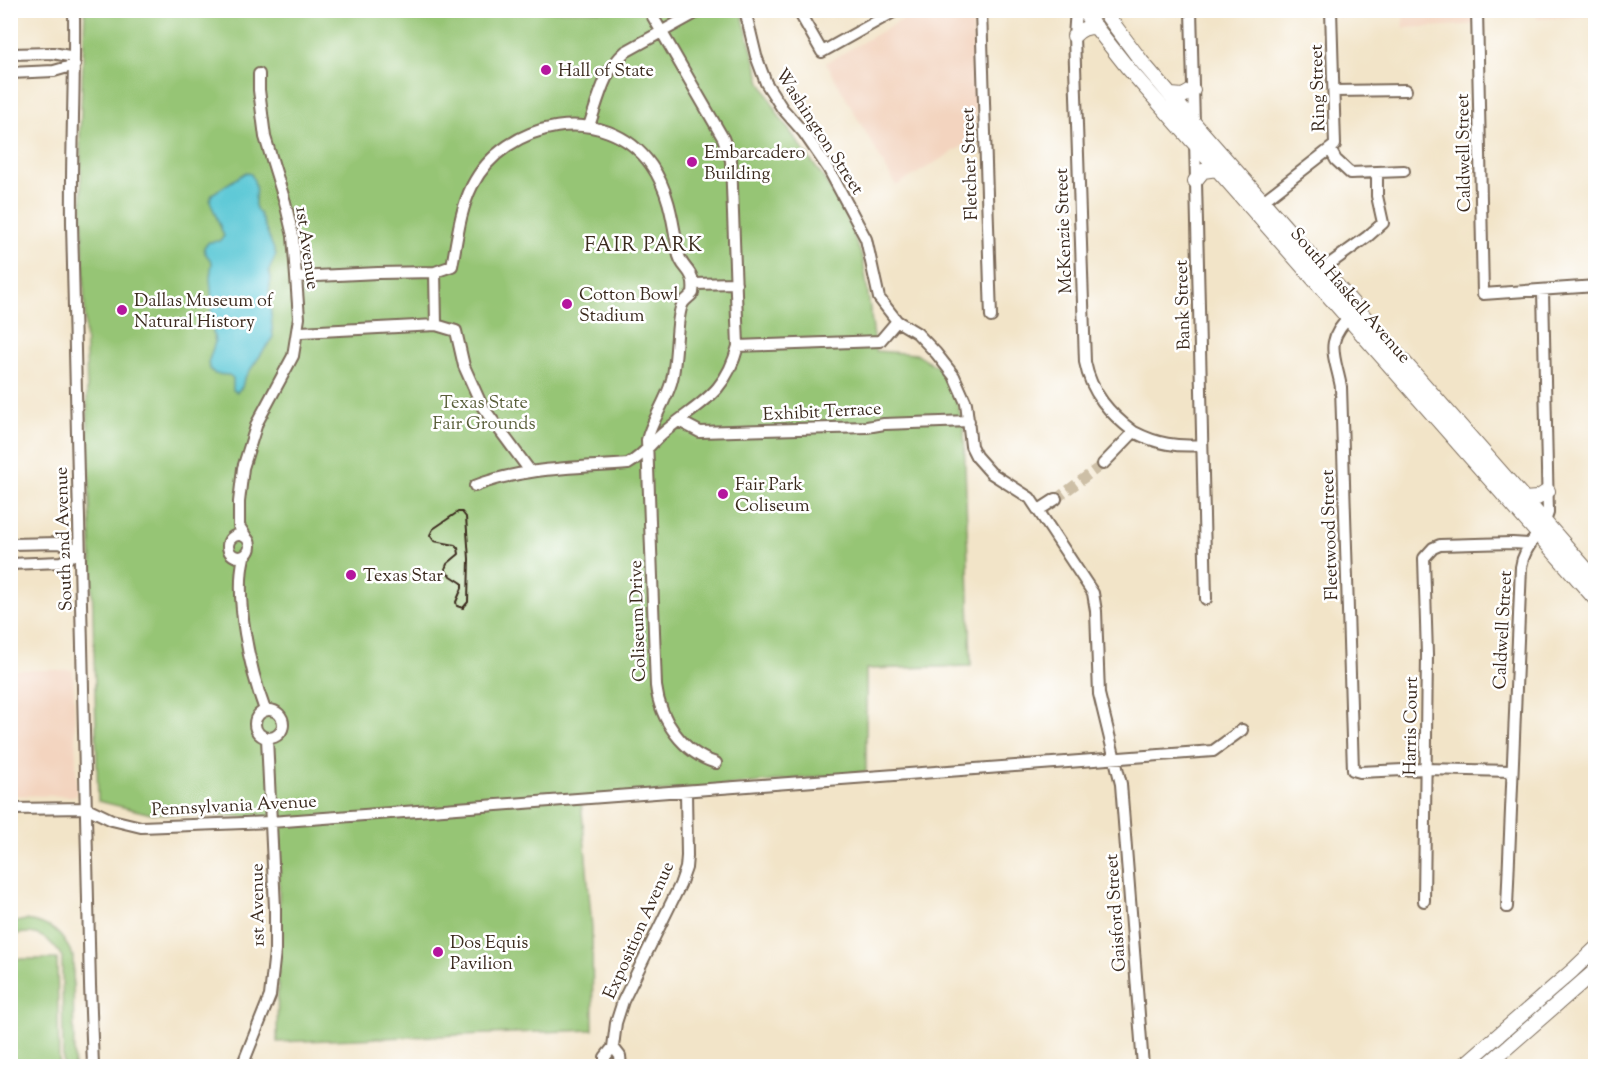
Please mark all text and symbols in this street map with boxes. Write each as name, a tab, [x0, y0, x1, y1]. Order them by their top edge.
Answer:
street label: Ring Street	[1304, 44, 1334, 132]
place label: Hall of State	[558, 59, 654, 85]
marker: Hall of State	[539, 63, 553, 77]
street label: Washington Street	[768, 64, 869, 200]
street label: Caldwell Street	[1451, 93, 1479, 213]
street label: Fletcher Street	[956, 107, 986, 221]
place label: Embarcadero Building	[704, 141, 806, 188]
marker: Embarcadero Building	[685, 155, 699, 169]
street label: McKenzie Street	[1050, 167, 1080, 294]
street label: 1st Avenue	[287, 205, 325, 291]
street label: South Haskell Avenue	[1283, 223, 1416, 370]
district label: FAIR PARK	[584, 232, 704, 261]
street label: Bank Street	[1169, 259, 1199, 351]
place label: Cotton Bowl Stadium	[579, 283, 678, 330]
place label: Dallas Museum of Natural History	[134, 289, 274, 336]
marker: Cotton Bowl Stadium	[560, 297, 574, 311]
marker: Dallas Museum of Natural History	[115, 303, 129, 317]
park label: Texas State Fair Grounds	[433, 391, 536, 438]
street label: Exhibit Terrace	[762, 397, 882, 429]
street label: South 2nd Avenue	[49, 466, 81, 612]
street label: Fleetwood Street	[1316, 469, 1346, 601]
place label: Fair Park Coliseum	[735, 473, 810, 520]
marker: Fair Park Coliseum	[716, 487, 730, 501]
street label: Coliseum Drive	[624, 560, 654, 682]
place label: Texas Star	[363, 564, 443, 590]
marker: Texas Star	[344, 568, 358, 582]
street label: Caldwell Street	[1488, 570, 1520, 690]
street label: Harris Court	[1398, 676, 1426, 776]
street label: Pennsylvania Avenue	[151, 790, 317, 824]
street label: Gaisford Street	[1100, 853, 1134, 973]
street label: Exposition Avenue	[598, 858, 682, 1004]
street label: 1st Avenue	[245, 863, 273, 947]
place label: Dos Equis Pavilion	[450, 931, 528, 978]
marker: Dos Equis Pavilion	[431, 945, 445, 959]

